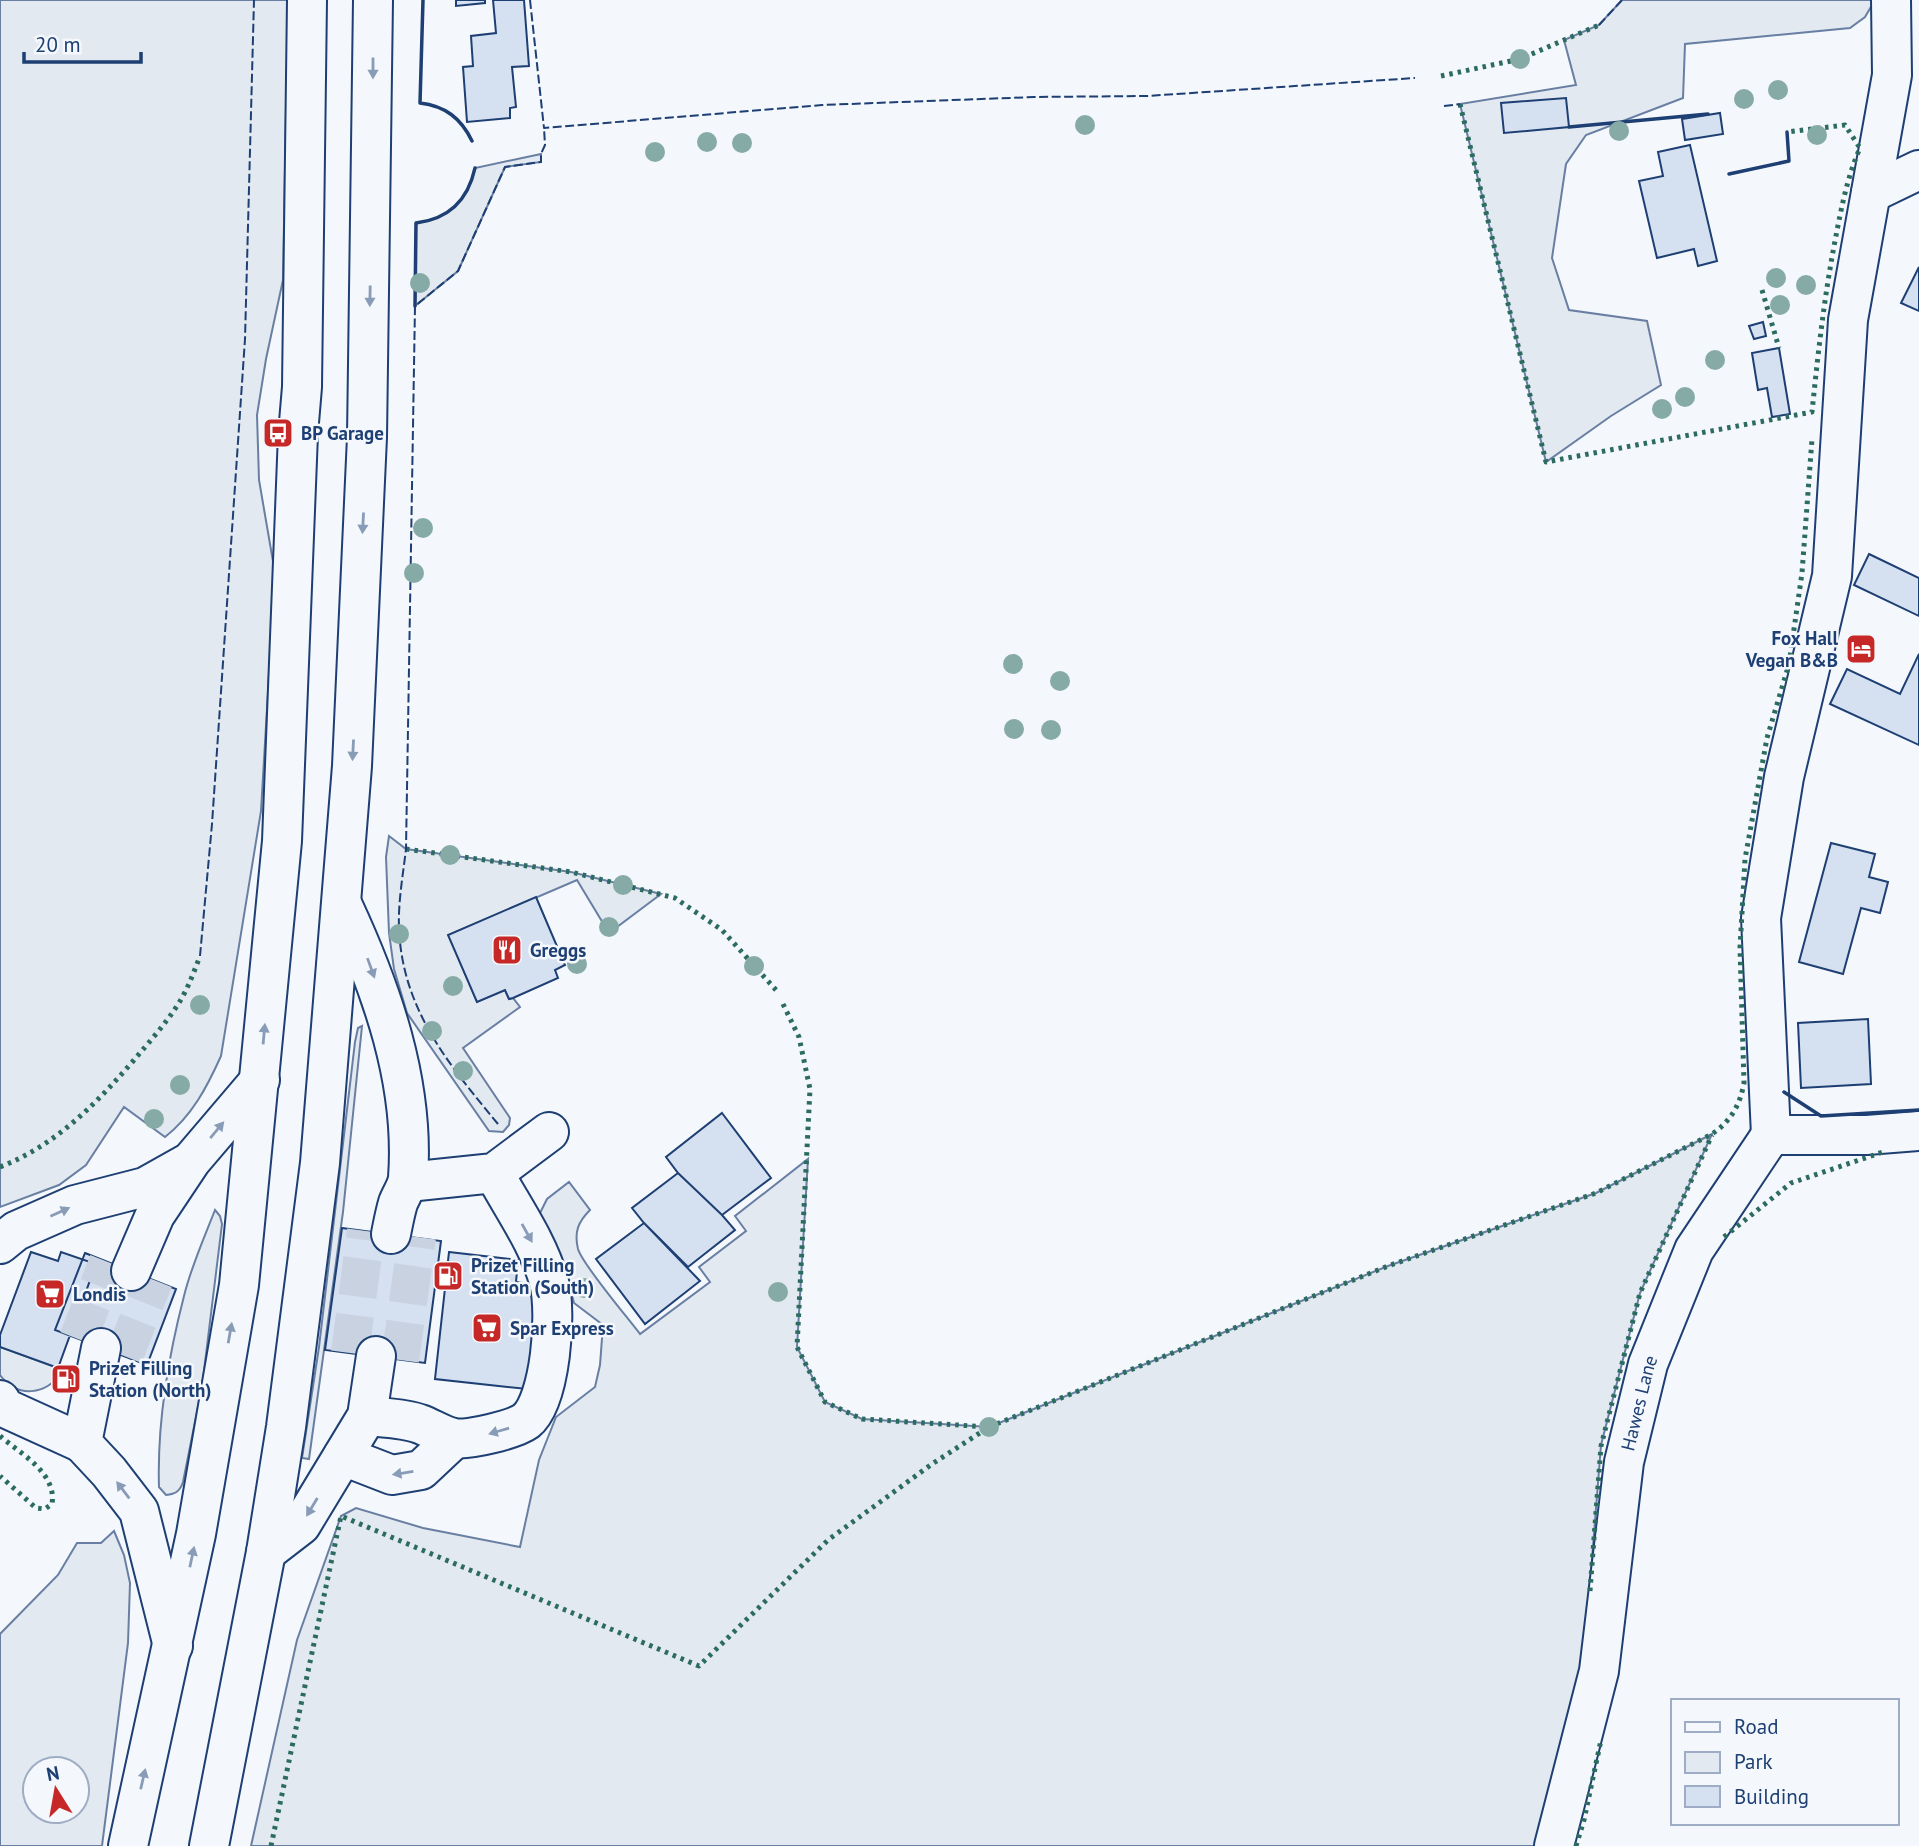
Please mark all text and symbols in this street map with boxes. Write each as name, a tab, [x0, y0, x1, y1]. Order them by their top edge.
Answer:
scale bar	[24, 21, 142, 65]
text: 20 m	[35, 31, 81, 58]
one-way arrow	[367, 57, 379, 79]
one-way arrow	[364, 285, 376, 307]
bus stop icon: BP Garage	[261, 416, 295, 450]
place label: BP Garage	[301, 421, 384, 445]
one-way arrow	[358, 512, 369, 534]
place label: Fox Hall Vegan B&B	[1745, 626, 1838, 672]
hotel icon: Fox Hall Vegan B&B	[1844, 632, 1878, 666]
one-way arrow	[347, 740, 358, 762]
restaurant icon: Greggs	[490, 933, 524, 967]
place label: Greggs	[530, 938, 586, 962]
one-way arrow	[365, 957, 376, 978]
one-way arrow	[259, 1023, 270, 1045]
one-way arrow	[209, 1122, 224, 1139]
one-way arrow	[50, 1206, 70, 1218]
one-way arrow	[521, 1223, 533, 1242]
place label: Prizet Filling Station (South)	[471, 1253, 594, 1299]
fuel station icon: Prizet Filling Station (South)	[431, 1259, 465, 1293]
supermarket icon: Londis	[33, 1277, 67, 1311]
place label: Londis	[73, 1282, 126, 1306]
supermarket icon: Spar Express	[470, 1311, 504, 1345]
place label: Spar Express	[510, 1316, 614, 1340]
one-way arrow	[225, 1322, 236, 1344]
street label: Hawes Lane	[1615, 1351, 1662, 1453]
place label: Prizet Filling Station (North)	[89, 1356, 212, 1402]
fuel station icon: Prizet Filling Station (North)	[49, 1362, 83, 1396]
one-way arrow	[489, 1426, 510, 1436]
one-way arrow	[392, 1467, 414, 1478]
one-way arrow	[115, 1481, 130, 1499]
one-way arrow	[306, 1497, 319, 1516]
one-way arrow	[186, 1546, 197, 1568]
legend	[1671, 1699, 1898, 1825]
text: Road	[1734, 1713, 1778, 1740]
text: Park	[1734, 1748, 1773, 1775]
north arrow	[21, 1755, 91, 1825]
text: N	[44, 1760, 61, 1786]
one-way arrow	[138, 1768, 149, 1790]
text: Building	[1734, 1783, 1809, 1810]

